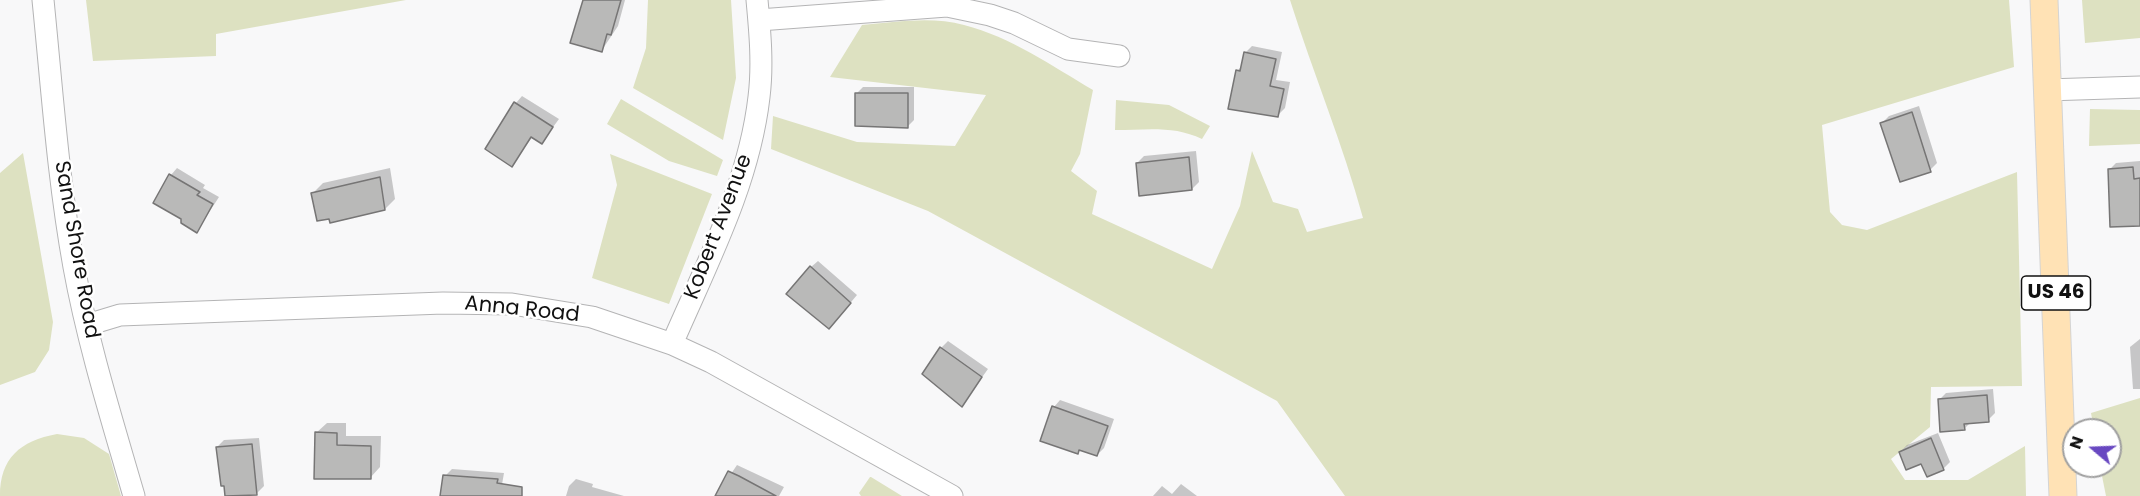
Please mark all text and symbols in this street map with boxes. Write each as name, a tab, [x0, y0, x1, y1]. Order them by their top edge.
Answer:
street label: Kobert Avenue	[680, 151, 758, 303]
street label: Sand Shore Road	[48, 159, 104, 341]
road number: US 46	[2022, 276, 2090, 310]
street label: Anna Road	[463, 291, 581, 329]
north arrow	[2062, 418, 2122, 478]
text: N	[2064, 433, 2089, 452]

